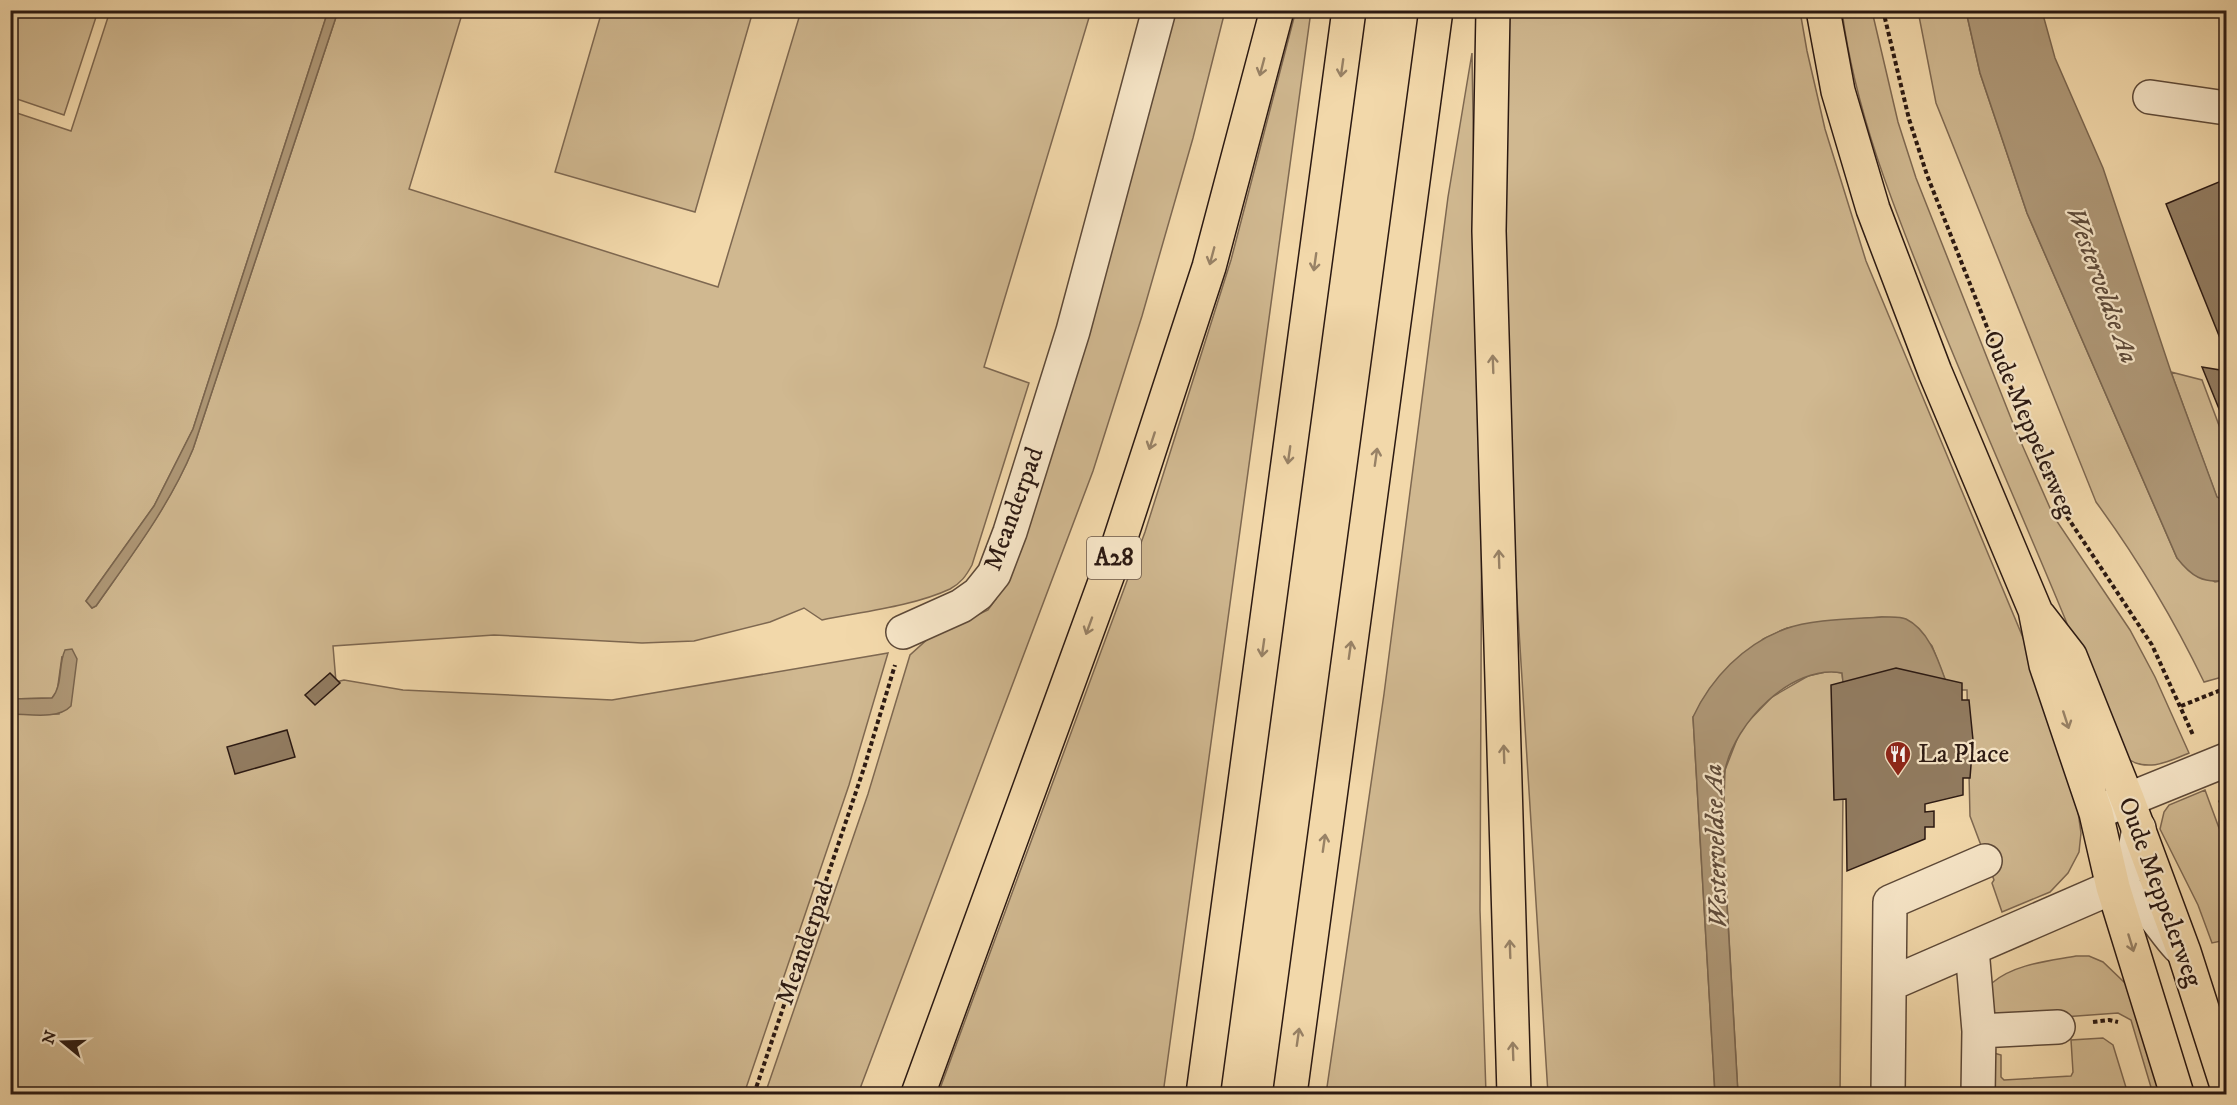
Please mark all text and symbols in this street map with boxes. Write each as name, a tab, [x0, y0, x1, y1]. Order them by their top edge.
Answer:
one-way arrow	[1255, 57, 1267, 76]
one-way arrow	[1336, 58, 1347, 78]
water label: Westerveldse Aa	[2058, 202, 2146, 368]
one-way arrow	[1205, 246, 1217, 265]
one-way arrow	[1310, 251, 1321, 271]
street label: Oude Meppelerweg	[1975, 326, 2083, 523]
one-way arrow	[1487, 355, 1499, 375]
one-way arrow	[1146, 431, 1157, 450]
street label: Meanderpad	[976, 443, 1052, 575]
one-way arrow	[1284, 445, 1295, 464]
one-way arrow	[1370, 447, 1381, 467]
road number: A28	[1087, 537, 1141, 579]
one-way arrow	[1493, 550, 1504, 570]
one-way arrow	[1083, 616, 1094, 635]
one-way arrow	[1258, 638, 1269, 658]
one-way arrow	[1344, 641, 1355, 660]
one-way arrow	[2062, 710, 2073, 729]
place label: La Place	[1918, 738, 2009, 771]
restaurant icon: La Place	[1883, 739, 1913, 777]
one-way arrow	[1499, 745, 1510, 765]
water label: Westerveldse Aa	[1696, 763, 1736, 929]
street label: Oude Meppelerweg	[2110, 793, 2210, 992]
one-way arrow	[1318, 834, 1329, 854]
street label: Meanderpad	[768, 877, 842, 1009]
one-way arrow	[2126, 933, 2137, 952]
one-way arrow	[1504, 940, 1516, 960]
north arrow	[33, 1012, 93, 1072]
one-way arrow	[1292, 1027, 1303, 1047]
text: N	[38, 1028, 61, 1047]
one-way arrow	[1507, 1042, 1519, 1062]

